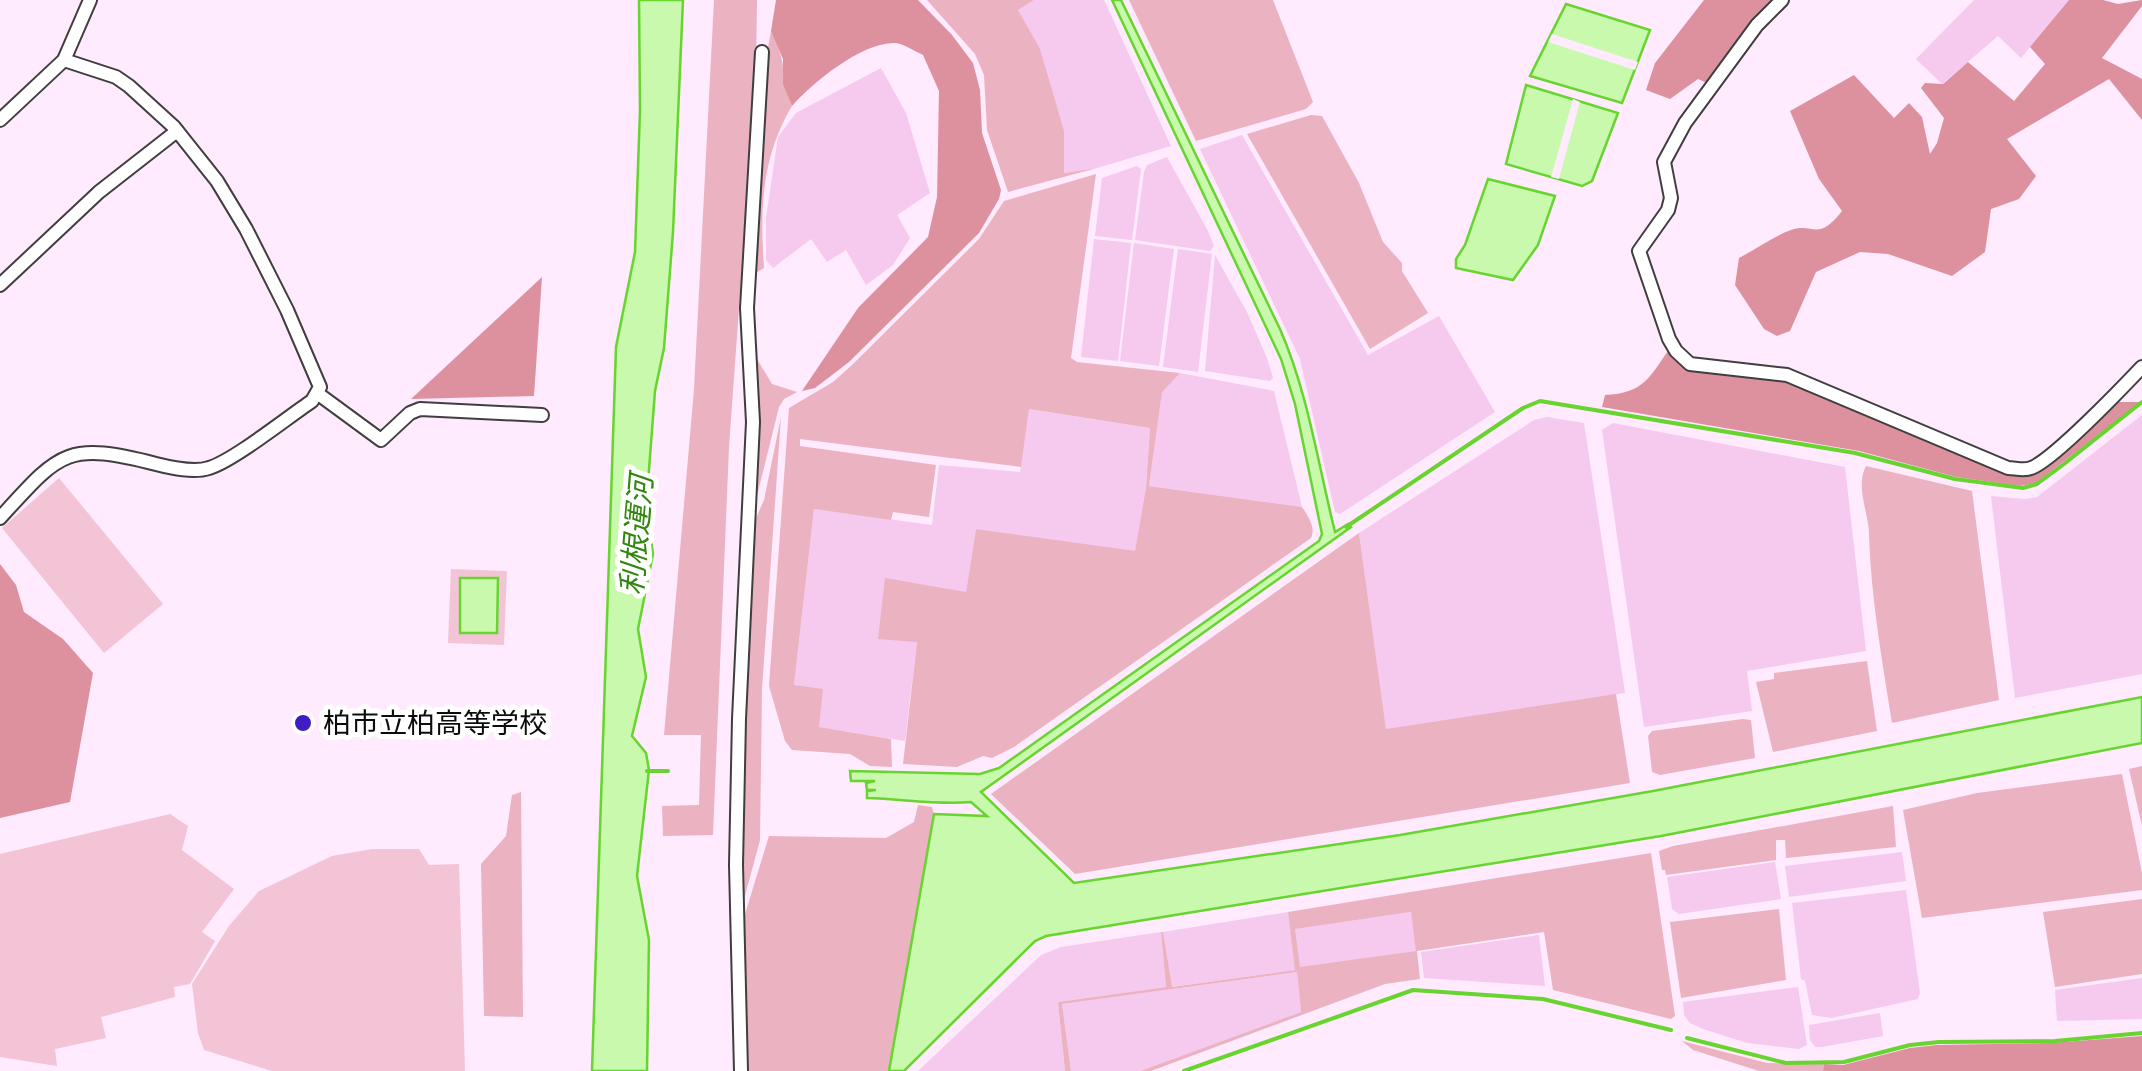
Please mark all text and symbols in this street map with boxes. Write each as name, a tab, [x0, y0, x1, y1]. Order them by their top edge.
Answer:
water label: 利根運河	[615, 469, 659, 596]
place label: 柏市立柏高等学校	[323, 708, 547, 739]
marker: 柏市立柏高等学校	[292, 712, 314, 734]

